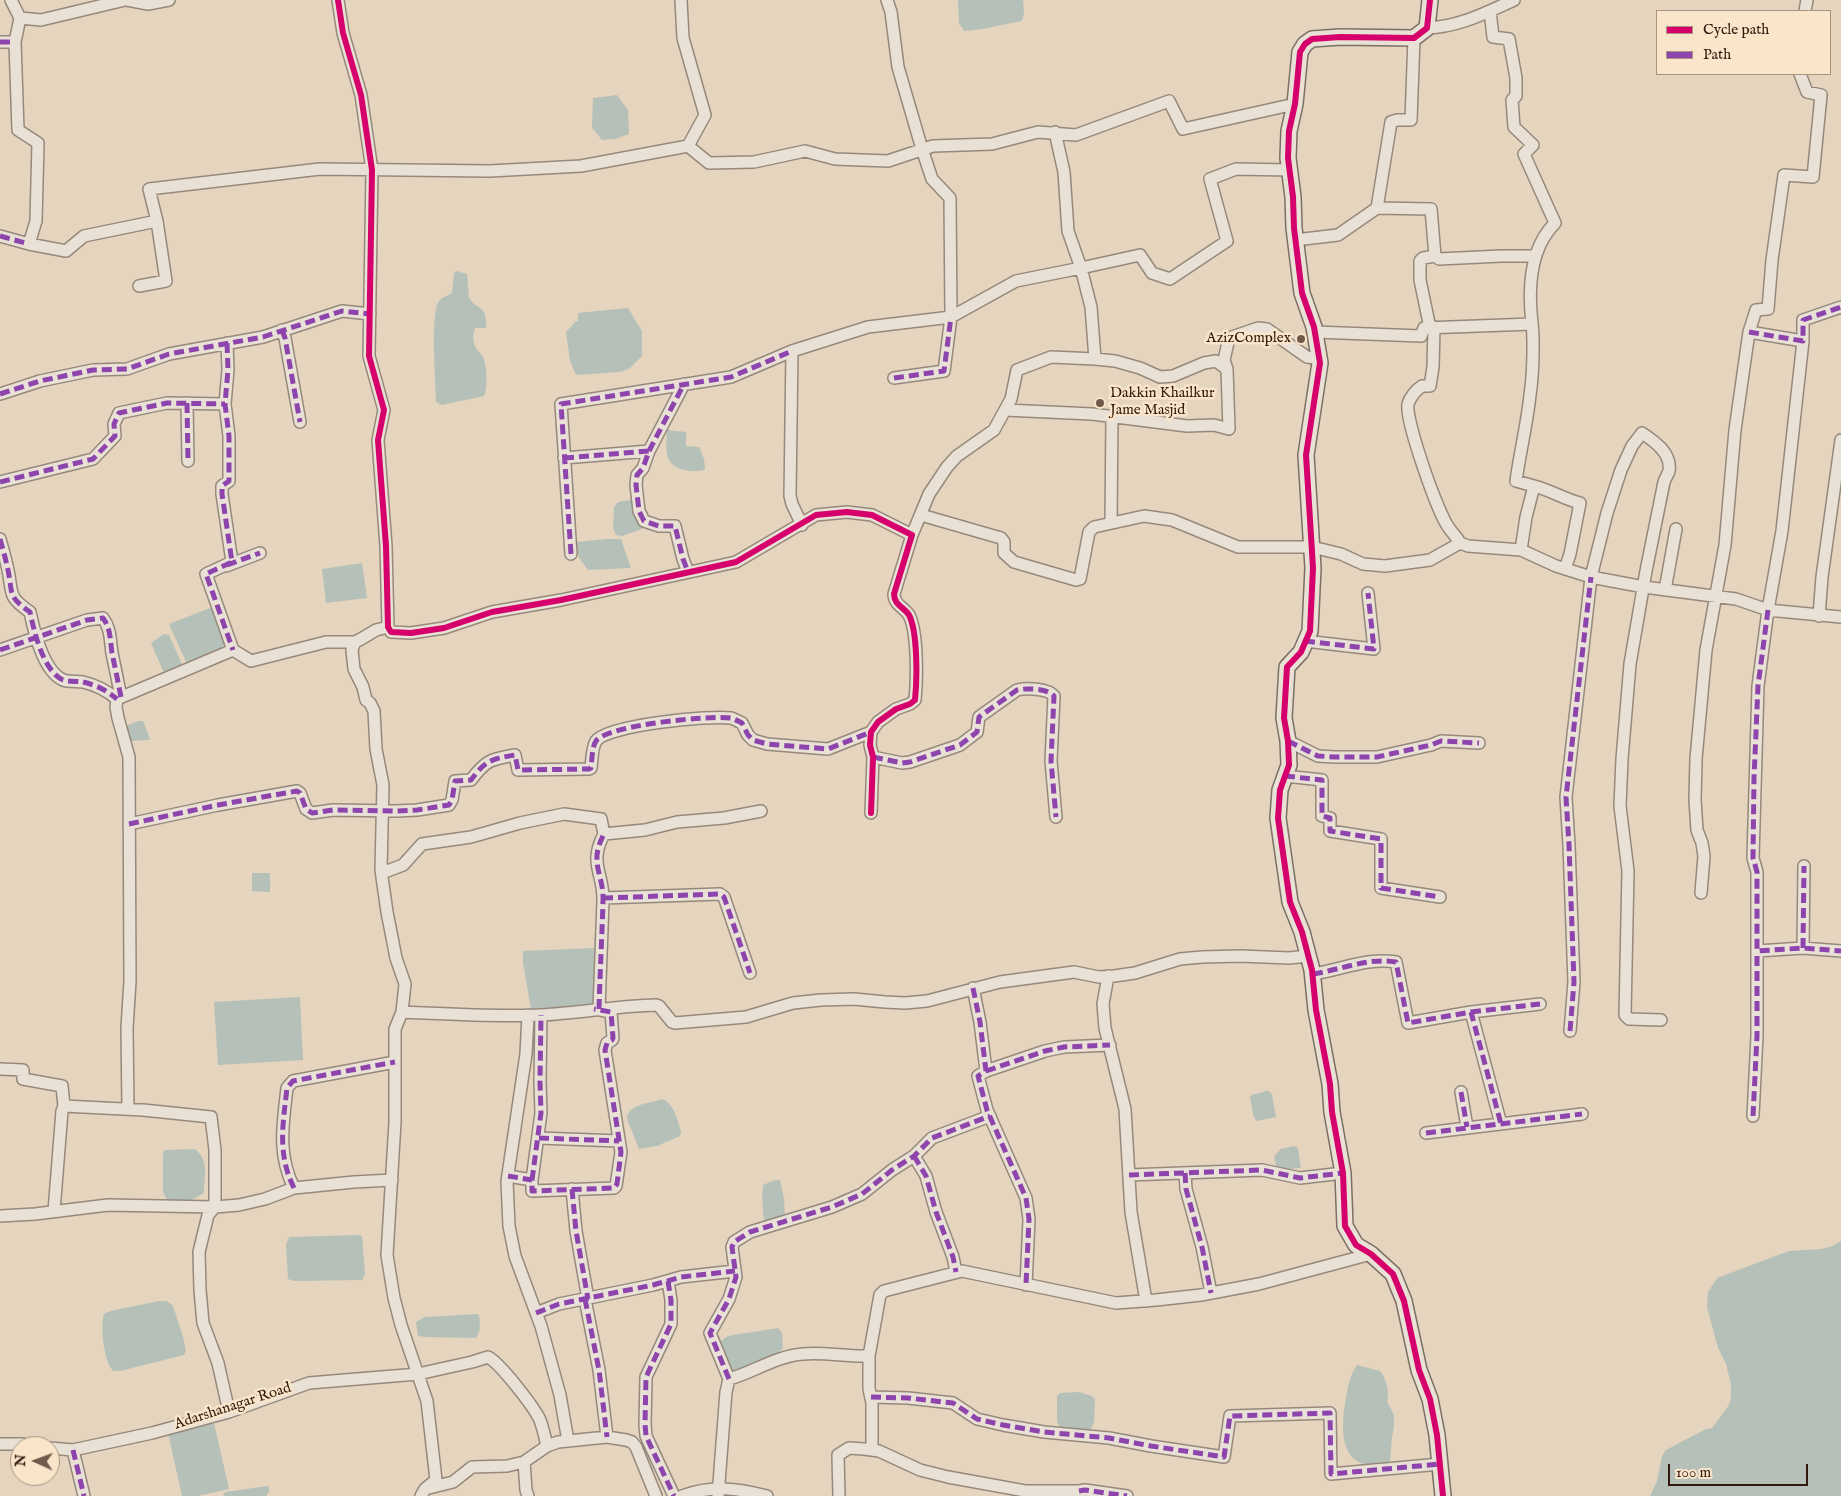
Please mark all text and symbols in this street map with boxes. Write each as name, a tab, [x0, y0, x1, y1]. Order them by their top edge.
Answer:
legend	[1656, 10, 1831, 75]
text: Cycle path	[1703, 20, 1769, 39]
text: Path	[1703, 45, 1731, 64]
place label: AzizComplex	[1206, 330, 1291, 348]
marker: AzizComplex	[1295, 333, 1307, 345]
place label: Dakkin Khailkur Jame Masjid	[1110, 385, 1215, 420]
marker: Dakkin Khailkur Jame Masjid	[1094, 397, 1106, 409]
street label: Adarshanagar Road	[172, 1380, 294, 1434]
north arrow	[10, 1436, 60, 1486]
text: N	[12, 1454, 30, 1467]
scale bar	[1671, 1454, 1811, 1486]
text: 100 m	[1676, 1463, 1711, 1482]

